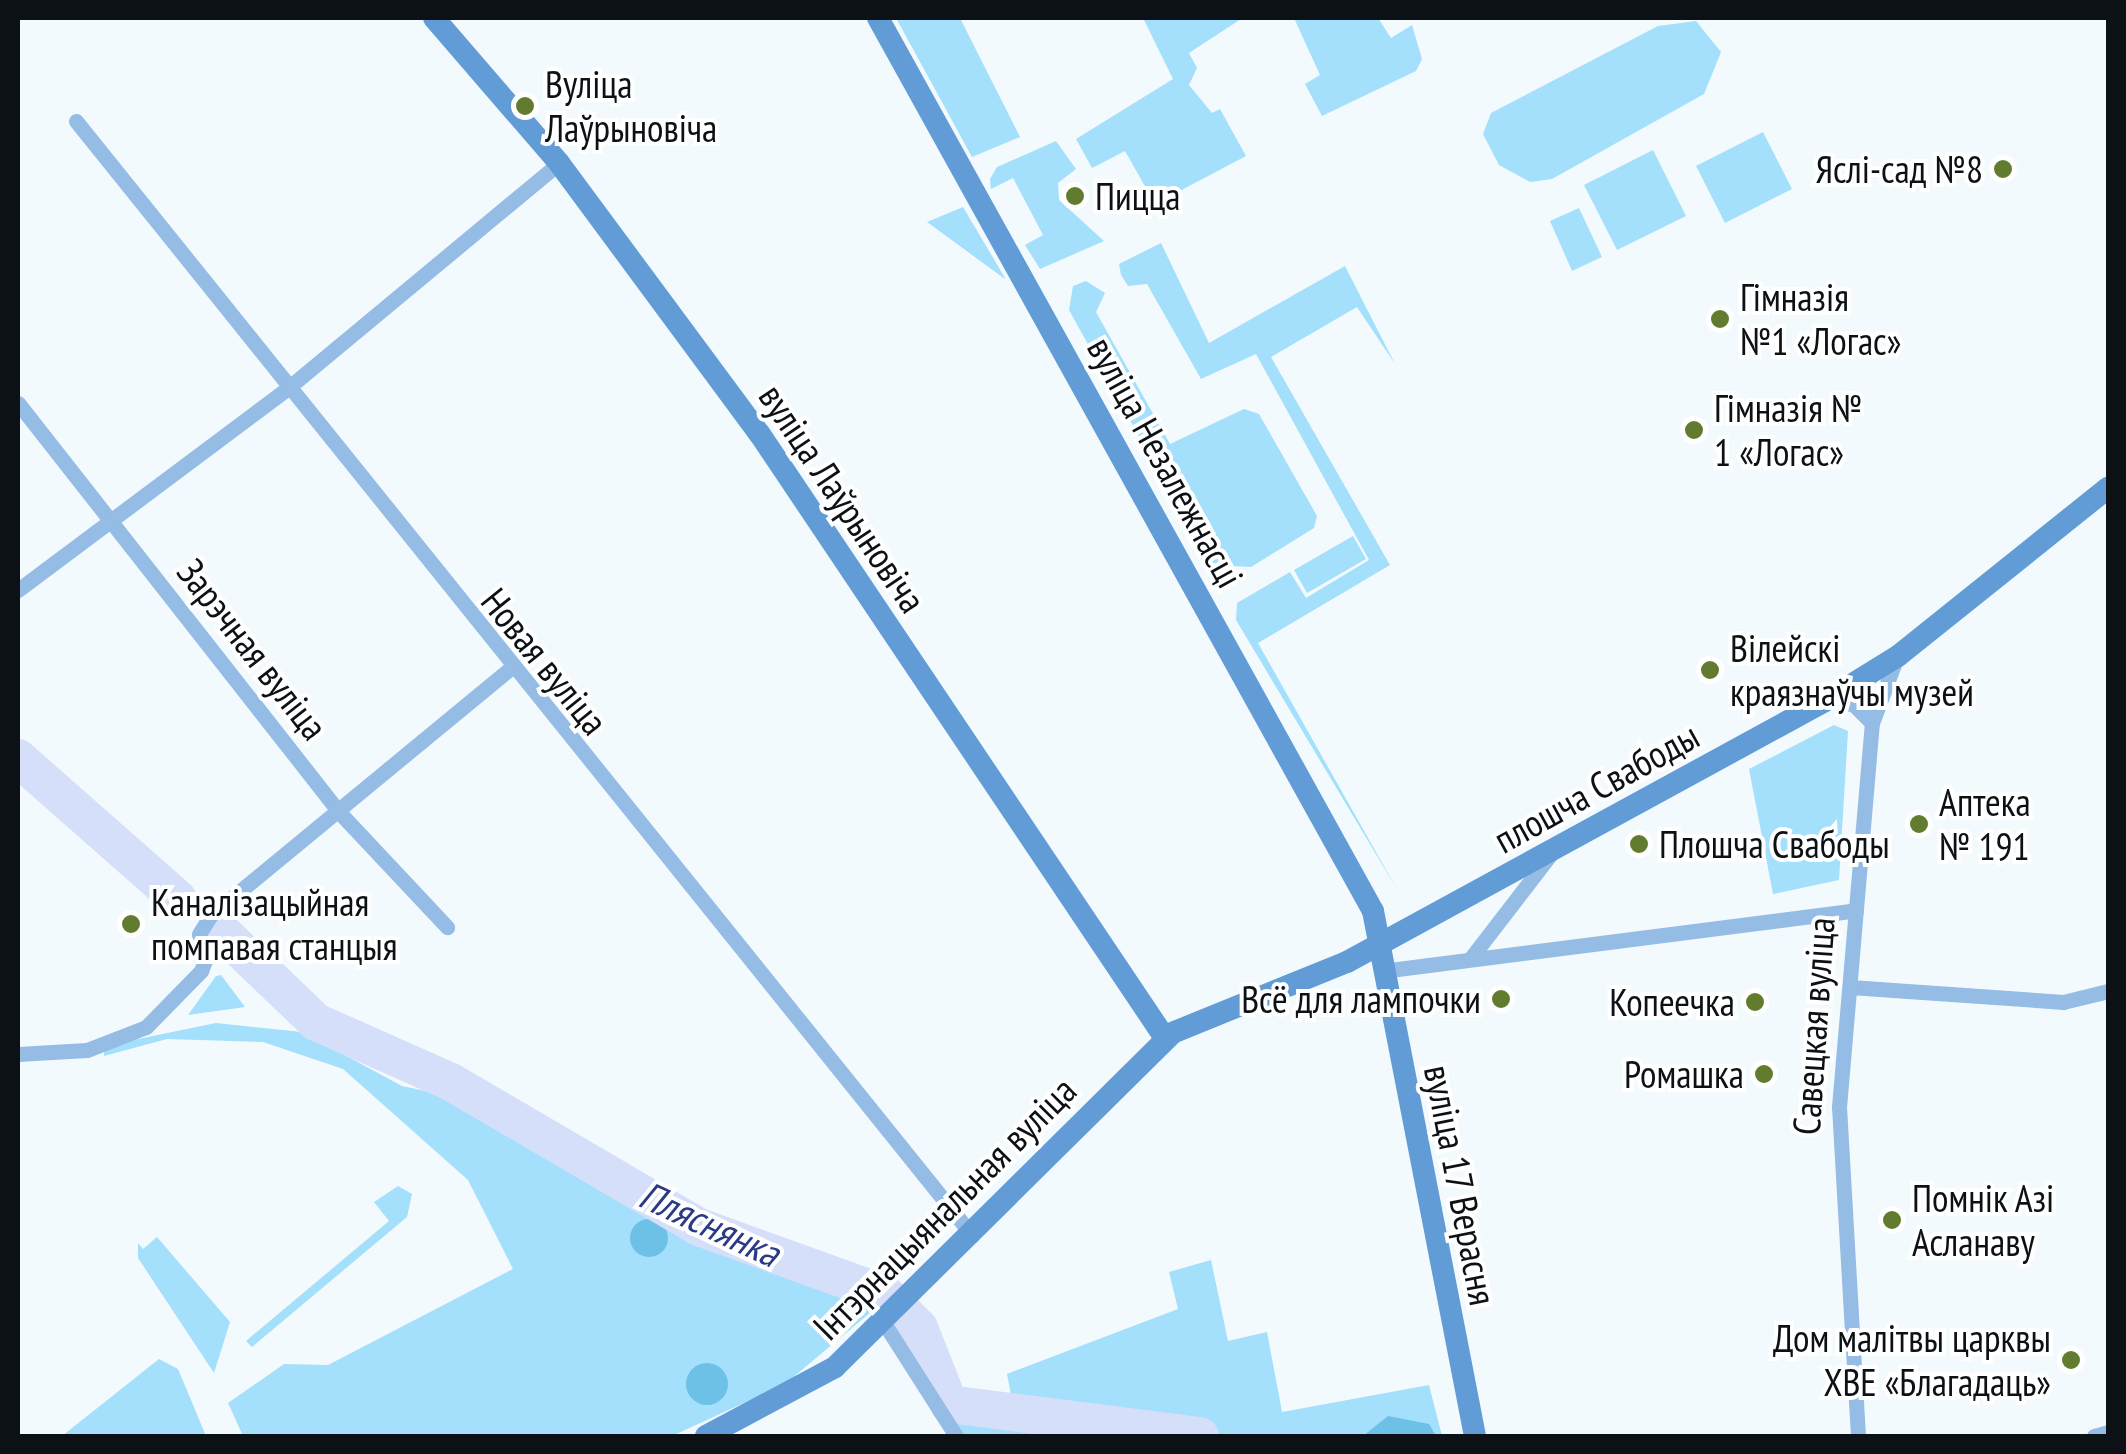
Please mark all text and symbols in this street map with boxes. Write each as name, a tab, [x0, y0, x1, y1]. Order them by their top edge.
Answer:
place label: Вуліца Лаўрыновіча	[545, 61, 717, 150]
marker: Вуліца Лаўрыновіча	[514, 95, 536, 117]
place label: Яслі-сад №8	[1815, 146, 1983, 192]
marker: Яслі-сад №8	[1992, 158, 2014, 180]
place label: Пицца	[1095, 173, 1180, 219]
marker: Пицца	[1064, 185, 1086, 207]
place label: Гімназія №1 «Логас»	[1740, 274, 1901, 363]
marker: Гімназія №1 «Логас»	[1709, 308, 1731, 330]
street label: вуліца Незалежнасці	[1078, 329, 1254, 595]
street label: вуліца Лаўрыновіча	[750, 375, 936, 621]
place label: Гімназія № 1 «Логас»	[1714, 385, 1862, 474]
marker: Гімназія № 1 «Логас»	[1683, 419, 1705, 441]
street label: Зарэчная вуліца	[168, 550, 338, 748]
street label: Новая вуліца	[472, 579, 618, 743]
place label: Вілейскі краязнаўчы музей	[1730, 625, 1974, 714]
marker: Вілейскі краязнаўчы музей	[1699, 659, 1721, 681]
street label: плошча Свабоды	[1486, 712, 1706, 862]
place label: Аптека № 191	[1939, 779, 2031, 868]
marker: Аптека № 191	[1908, 813, 1930, 835]
place label: Плошча Свабоды	[1659, 821, 1890, 867]
marker: Плошча Свабоды	[1628, 833, 1650, 855]
place label: Каналізацыйная помпавая станцыя	[151, 879, 397, 968]
marker: Каналізацыйная помпавая станцыя	[120, 913, 142, 935]
street label: Савецкая вуліца	[1783, 916, 1843, 1136]
place label: Всё для лампочки	[1241, 976, 1481, 1022]
place label: Копеечка	[1609, 979, 1735, 1025]
marker: Всё для лампочки	[1490, 988, 1512, 1010]
marker: Копеечка	[1744, 991, 1766, 1013]
place label: Ромашка	[1624, 1051, 1744, 1097]
street label: вуліца 17 Верасня	[1415, 1060, 1507, 1310]
marker: Ромашка	[1753, 1063, 1775, 1085]
street label: Інтэрнацыянальная вуліца	[803, 1067, 1085, 1349]
water label: Пляснянка	[632, 1170, 788, 1276]
place label: Помнік Азі Асланаву	[1912, 1175, 2055, 1264]
marker: Помнік Азі Асланаву	[1881, 1209, 1903, 1231]
place label: Дом малітвы царквы ХВЕ «Благадаць»	[1773, 1315, 2051, 1405]
marker: Дом малітвы царквы ХВЕ «Благадаць»	[2060, 1349, 2082, 1371]

